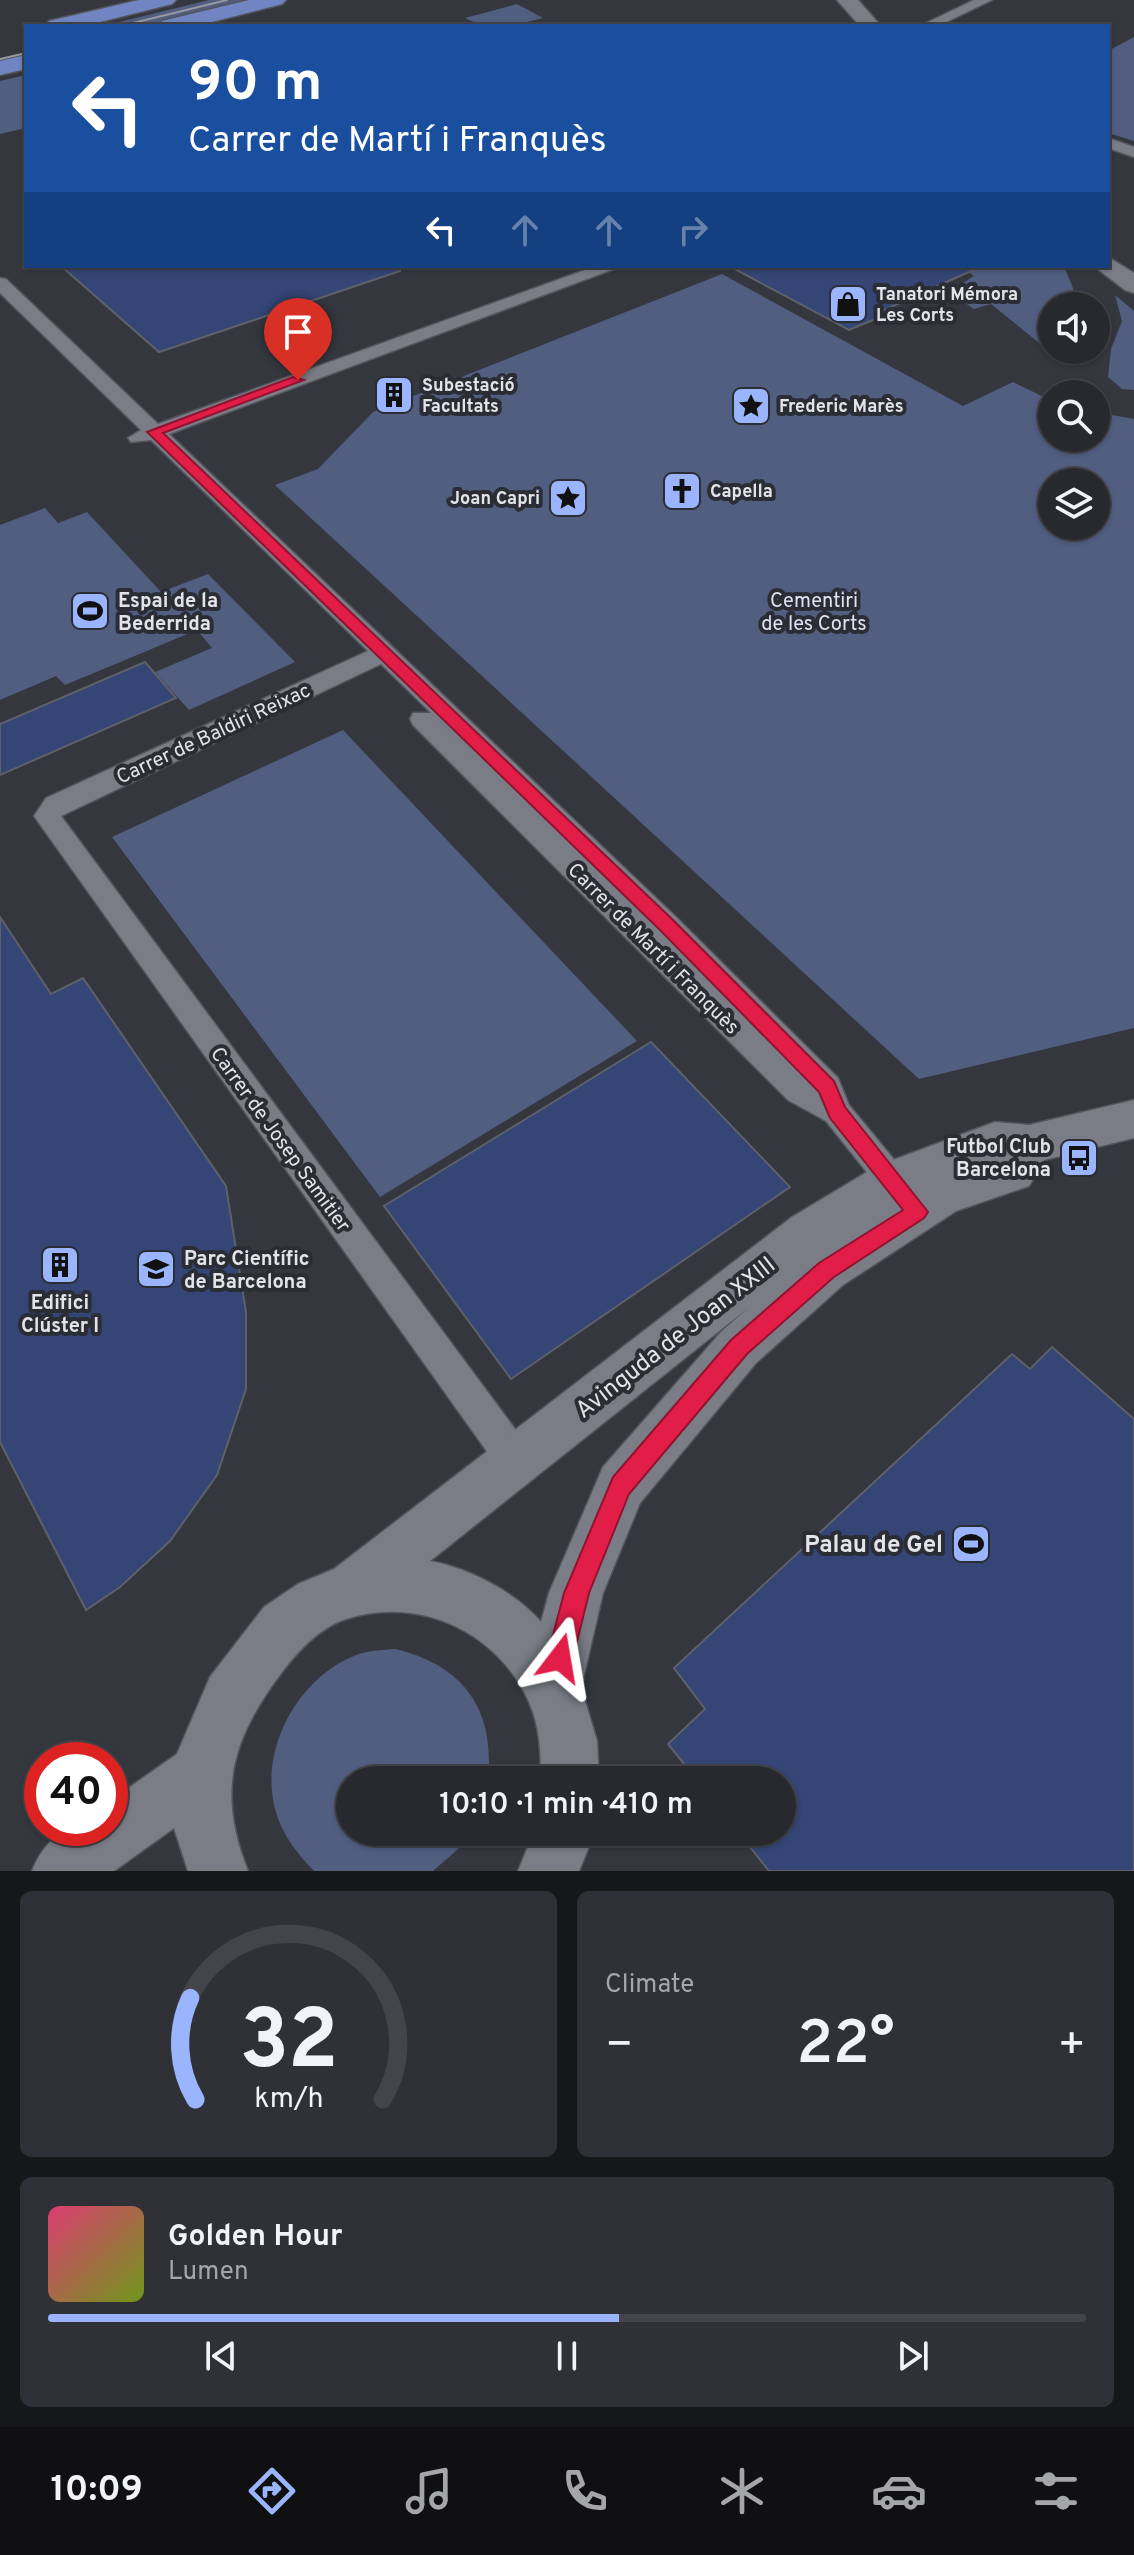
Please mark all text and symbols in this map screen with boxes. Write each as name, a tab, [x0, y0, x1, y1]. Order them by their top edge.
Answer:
text: 90 m	[188, 50, 323, 120]
icon: left	[56, 56, 160, 160]
text: Carrer de Martí i Franquès	[188, 119, 607, 165]
icon: left	[419, 208, 463, 252]
icon: ahead	[503, 208, 547, 252]
icon: ahead	[587, 208, 631, 252]
icon: right	[671, 208, 715, 252]
shop icon: Tanatori Mémora Les Corts	[827, 283, 869, 325]
place label: Tanatori Mémora Les Corts	[876, 284, 1018, 328]
map controls	[1038, 292, 1110, 540]
button: sound	[1038, 292, 1110, 364]
pin	[264, 298, 332, 380]
icon: arrive	[276, 310, 320, 354]
building icon: Subestació Facultats	[373, 374, 415, 416]
place label: Subestació Facultats	[422, 375, 515, 419]
button: search	[1038, 380, 1110, 452]
place icon: Frederic Marès	[730, 385, 772, 427]
place label: Frederic Marès	[779, 396, 904, 419]
button: layers	[1038, 468, 1110, 540]
church icon: Capella	[661, 470, 703, 512]
place icon: Joan Capri	[547, 477, 589, 519]
place label: Capella	[710, 481, 773, 504]
place label: Joan Capri	[450, 488, 540, 511]
place label: Espai de la Bederrida	[118, 589, 218, 638]
park label: Cementiri de les Corts	[761, 589, 867, 638]
sports icon: Espai de la Bederrida	[69, 590, 111, 632]
street label: Carrer de Baldiri Reixac	[113, 678, 315, 791]
street label: Carrer de Martí i Franquès	[561, 858, 744, 1041]
street label: Carrer de Josep Samitier	[203, 1042, 355, 1238]
place label: Futbol Club Barcelona	[946, 1135, 1051, 1184]
bus stop icon: Futbol Club Barcelona	[1058, 1137, 1100, 1179]
building icon: Edifici Clúster I	[39, 1244, 81, 1286]
place label: Parc Científic de Barcelona	[184, 1247, 310, 1296]
school or university icon: Parc Científic de Barcelona	[135, 1248, 177, 1290]
street label: Avinguda de Joan XXIII	[570, 1251, 782, 1426]
place label: Edifici Clúster I	[21, 1291, 99, 1340]
sports icon: Palau de Gel	[950, 1523, 992, 1565]
place label: Palau de Gel	[804, 1531, 943, 1561]
position arrow	[518, 1616, 602, 1700]
speed limit sign: 40	[24, 1742, 128, 1846]
text: 10:10 · 1 min · 410 m	[439, 1787, 693, 1824]
text: Climate	[605, 1969, 694, 2002]
text: 32	[239, 1993, 338, 2098]
text: 22°	[796, 2009, 895, 2085]
text: −	[605, 2019, 633, 2075]
text: +	[1058, 2019, 1086, 2075]
text: km/h	[254, 2082, 323, 2118]
text: Golden Hour	[168, 2219, 342, 2256]
text: Lumen	[168, 2256, 249, 2289]
icon: previous	[199, 2334, 243, 2378]
icon: pause	[545, 2334, 589, 2378]
icon: next	[891, 2334, 935, 2378]
icon: directions	[244, 2463, 300, 2519]
icon: music	[401, 2463, 457, 2519]
icon: phone	[557, 2463, 613, 2519]
icon: climate	[714, 2463, 770, 2519]
icon: car	[871, 2463, 927, 2519]
icon: filters	[1028, 2463, 1084, 2519]
text: 10:09	[50, 2468, 143, 2514]

